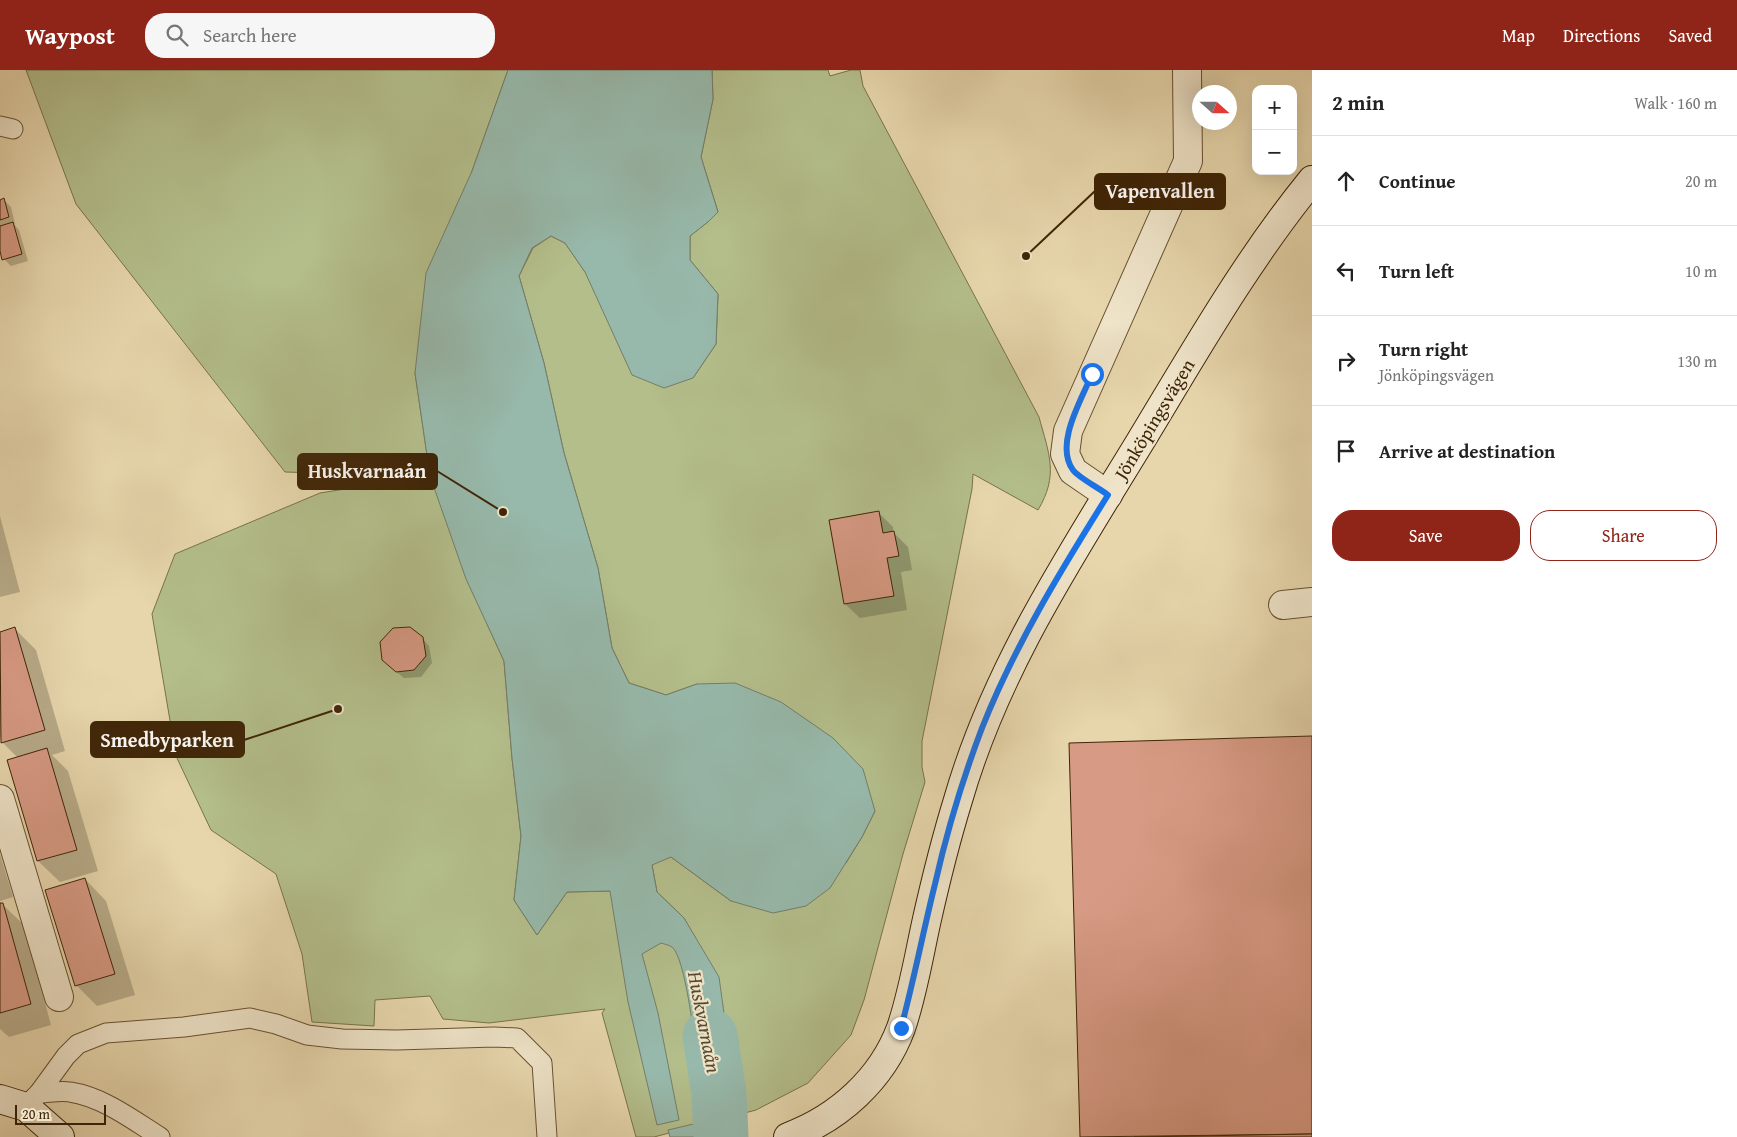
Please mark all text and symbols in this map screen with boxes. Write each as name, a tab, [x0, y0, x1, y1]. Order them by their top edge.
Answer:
search box	[145, 13, 495, 58]
text: Waypost	[25, 18, 115, 53]
icon: search	[163, 21, 191, 49]
text: Search here	[203, 21, 297, 49]
text: Map	[1502, 22, 1535, 49]
text: Directions	[1563, 22, 1640, 49]
text: Saved	[1668, 22, 1712, 49]
north arrow	[1192, 85, 1237, 130]
map controls	[1252, 85, 1297, 175]
button: +	[1252, 85, 1297, 130]
text: 2 min	[1332, 87, 1384, 118]
text: Walk · 160 m	[1634, 91, 1717, 115]
button: −	[1252, 130, 1297, 175]
icon: ahead	[1332, 167, 1360, 195]
text: Continue	[1379, 167, 1456, 195]
text: 20 m	[1685, 169, 1717, 193]
callout: Vapenvallen	[1095, 174, 1225, 209]
text: Vapenvallen	[1105, 176, 1215, 205]
icon: left	[1332, 257, 1360, 285]
text: Turn left	[1379, 257, 1454, 285]
text: 10 m	[1685, 259, 1717, 283]
text: Turn right	[1379, 335, 1468, 363]
icon: right	[1332, 347, 1360, 375]
text: 130 m	[1677, 349, 1717, 373]
street label: Jönköpingsvägen	[1106, 353, 1201, 486]
route start	[1081, 363, 1104, 386]
text: Jönköpingsvägen	[1379, 363, 1494, 387]
icon: arrive	[1332, 437, 1360, 465]
text: Arrive at destination	[1379, 437, 1555, 465]
callout: Huskvarnaån	[298, 454, 437, 489]
text: Huskvarnaån	[308, 456, 427, 485]
button: Save	[1332, 510, 1520, 561]
button: Share	[1530, 510, 1717, 561]
callout: Smedbyparken	[91, 722, 244, 757]
text: Smedbyparken	[100, 725, 234, 754]
water label: Huskvarnaån	[681, 968, 729, 1075]
route end	[890, 1017, 913, 1040]
scale bar	[15, 1102, 106, 1125]
text: 20 m	[22, 1104, 50, 1124]

